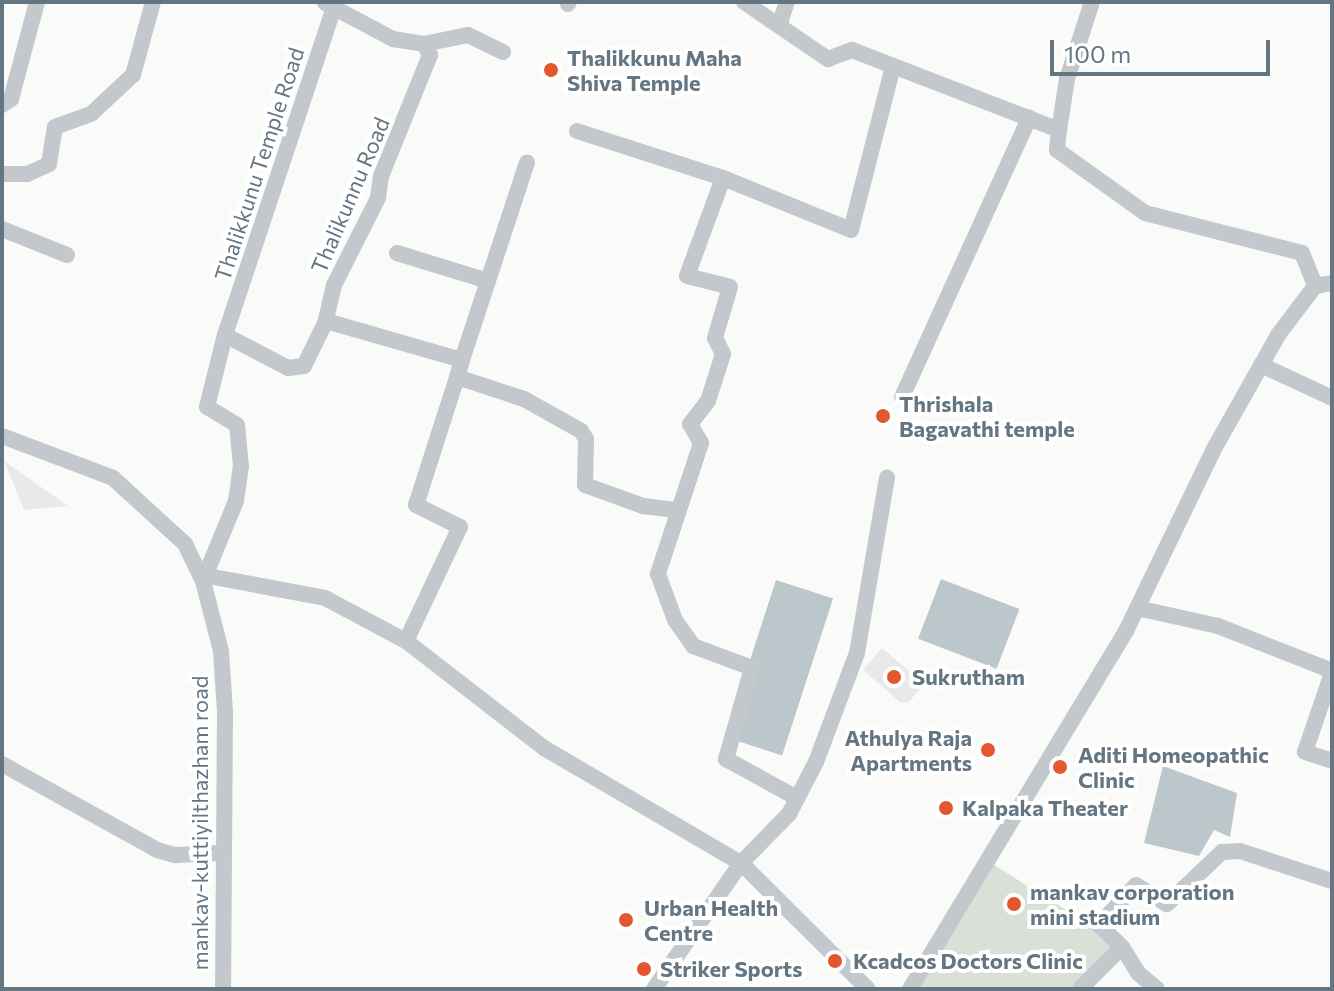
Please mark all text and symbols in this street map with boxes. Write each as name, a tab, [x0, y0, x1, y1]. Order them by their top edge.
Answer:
scale bar	[1054, 24, 1274, 74]
text: 100 m	[1064, 39, 1131, 68]
street label: Thalikkunu Temple Road	[209, 44, 309, 284]
place label: Thalikkunu Maha Shiva Temple	[567, 44, 742, 96]
marker: Thalikkunu Maha Shiva Temple	[542, 61, 560, 79]
street label: Thalikunnu Road	[305, 113, 395, 277]
place label: Thrishala Bagavathi temple	[899, 390, 1075, 442]
marker: Thrishala Bagavathi temple	[874, 407, 892, 425]
place label: Sukrutham	[912, 664, 1025, 690]
marker: Sukrutham	[883, 666, 905, 688]
street label: mankav-kuttiyilthazham road	[187, 676, 213, 970]
place label: Athulya Raja Apartments	[844, 724, 972, 776]
marker: Athulya Raja Apartments	[979, 741, 997, 759]
place label: Aditi Homeopathic Clinic	[1078, 741, 1269, 792]
marker: Aditi Homeopathic Clinic	[1049, 756, 1071, 778]
place label: Kalpaka Theater	[962, 795, 1128, 821]
marker: Kalpaka Theater	[937, 799, 955, 817]
place label: mankav corporation mini stadium	[1030, 878, 1234, 930]
place label: Urban Health Centre	[644, 894, 778, 946]
marker: mankav corporation mini stadium	[1005, 895, 1023, 913]
marker: Urban Health Centre	[615, 909, 637, 931]
place label: Kcadcos Doctors Clinic	[853, 948, 1083, 974]
marker: Kcadcos Doctors Clinic	[824, 950, 846, 972]
place label: Striker Sports	[660, 956, 802, 982]
marker: Striker Sports	[635, 960, 653, 978]

